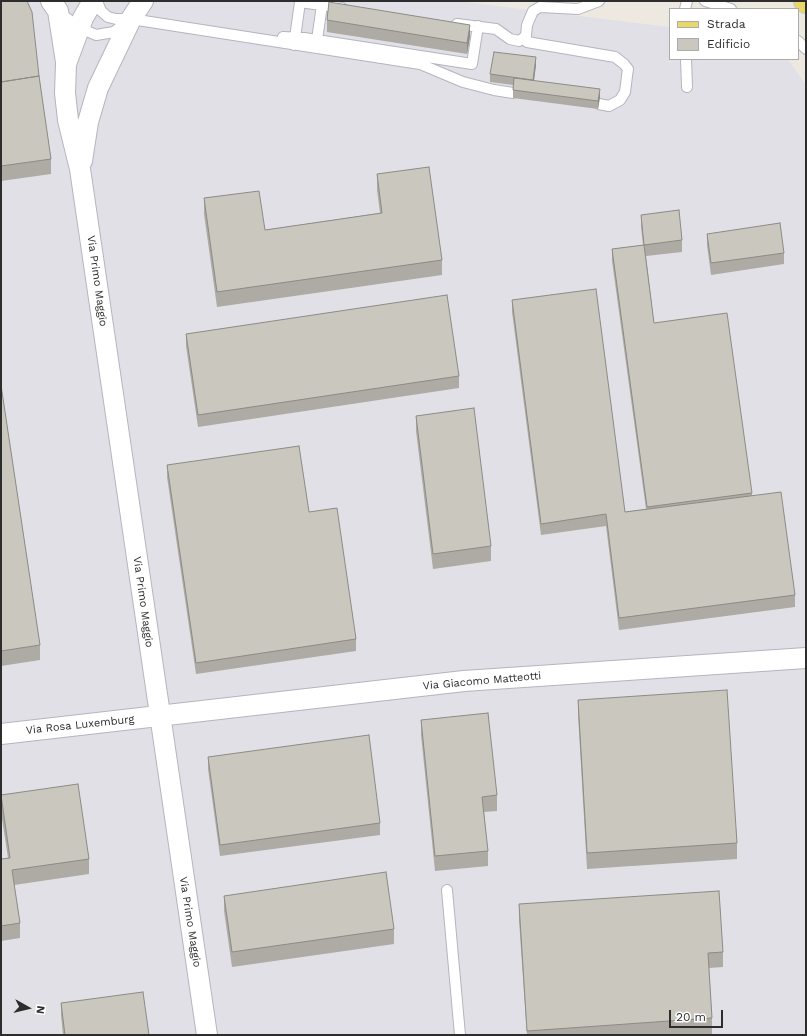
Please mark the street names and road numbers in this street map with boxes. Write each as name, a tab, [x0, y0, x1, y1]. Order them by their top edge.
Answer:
street label: Via Primo Maggio	[84, 235, 110, 327]
street label: Via Primo Maggio	[130, 556, 156, 648]
street label: Via Giacomo Matteotti	[422, 669, 542, 693]
street label: Via Rosa Luxemburg	[25, 713, 135, 737]
street label: Via Primo Maggio	[176, 876, 204, 968]

